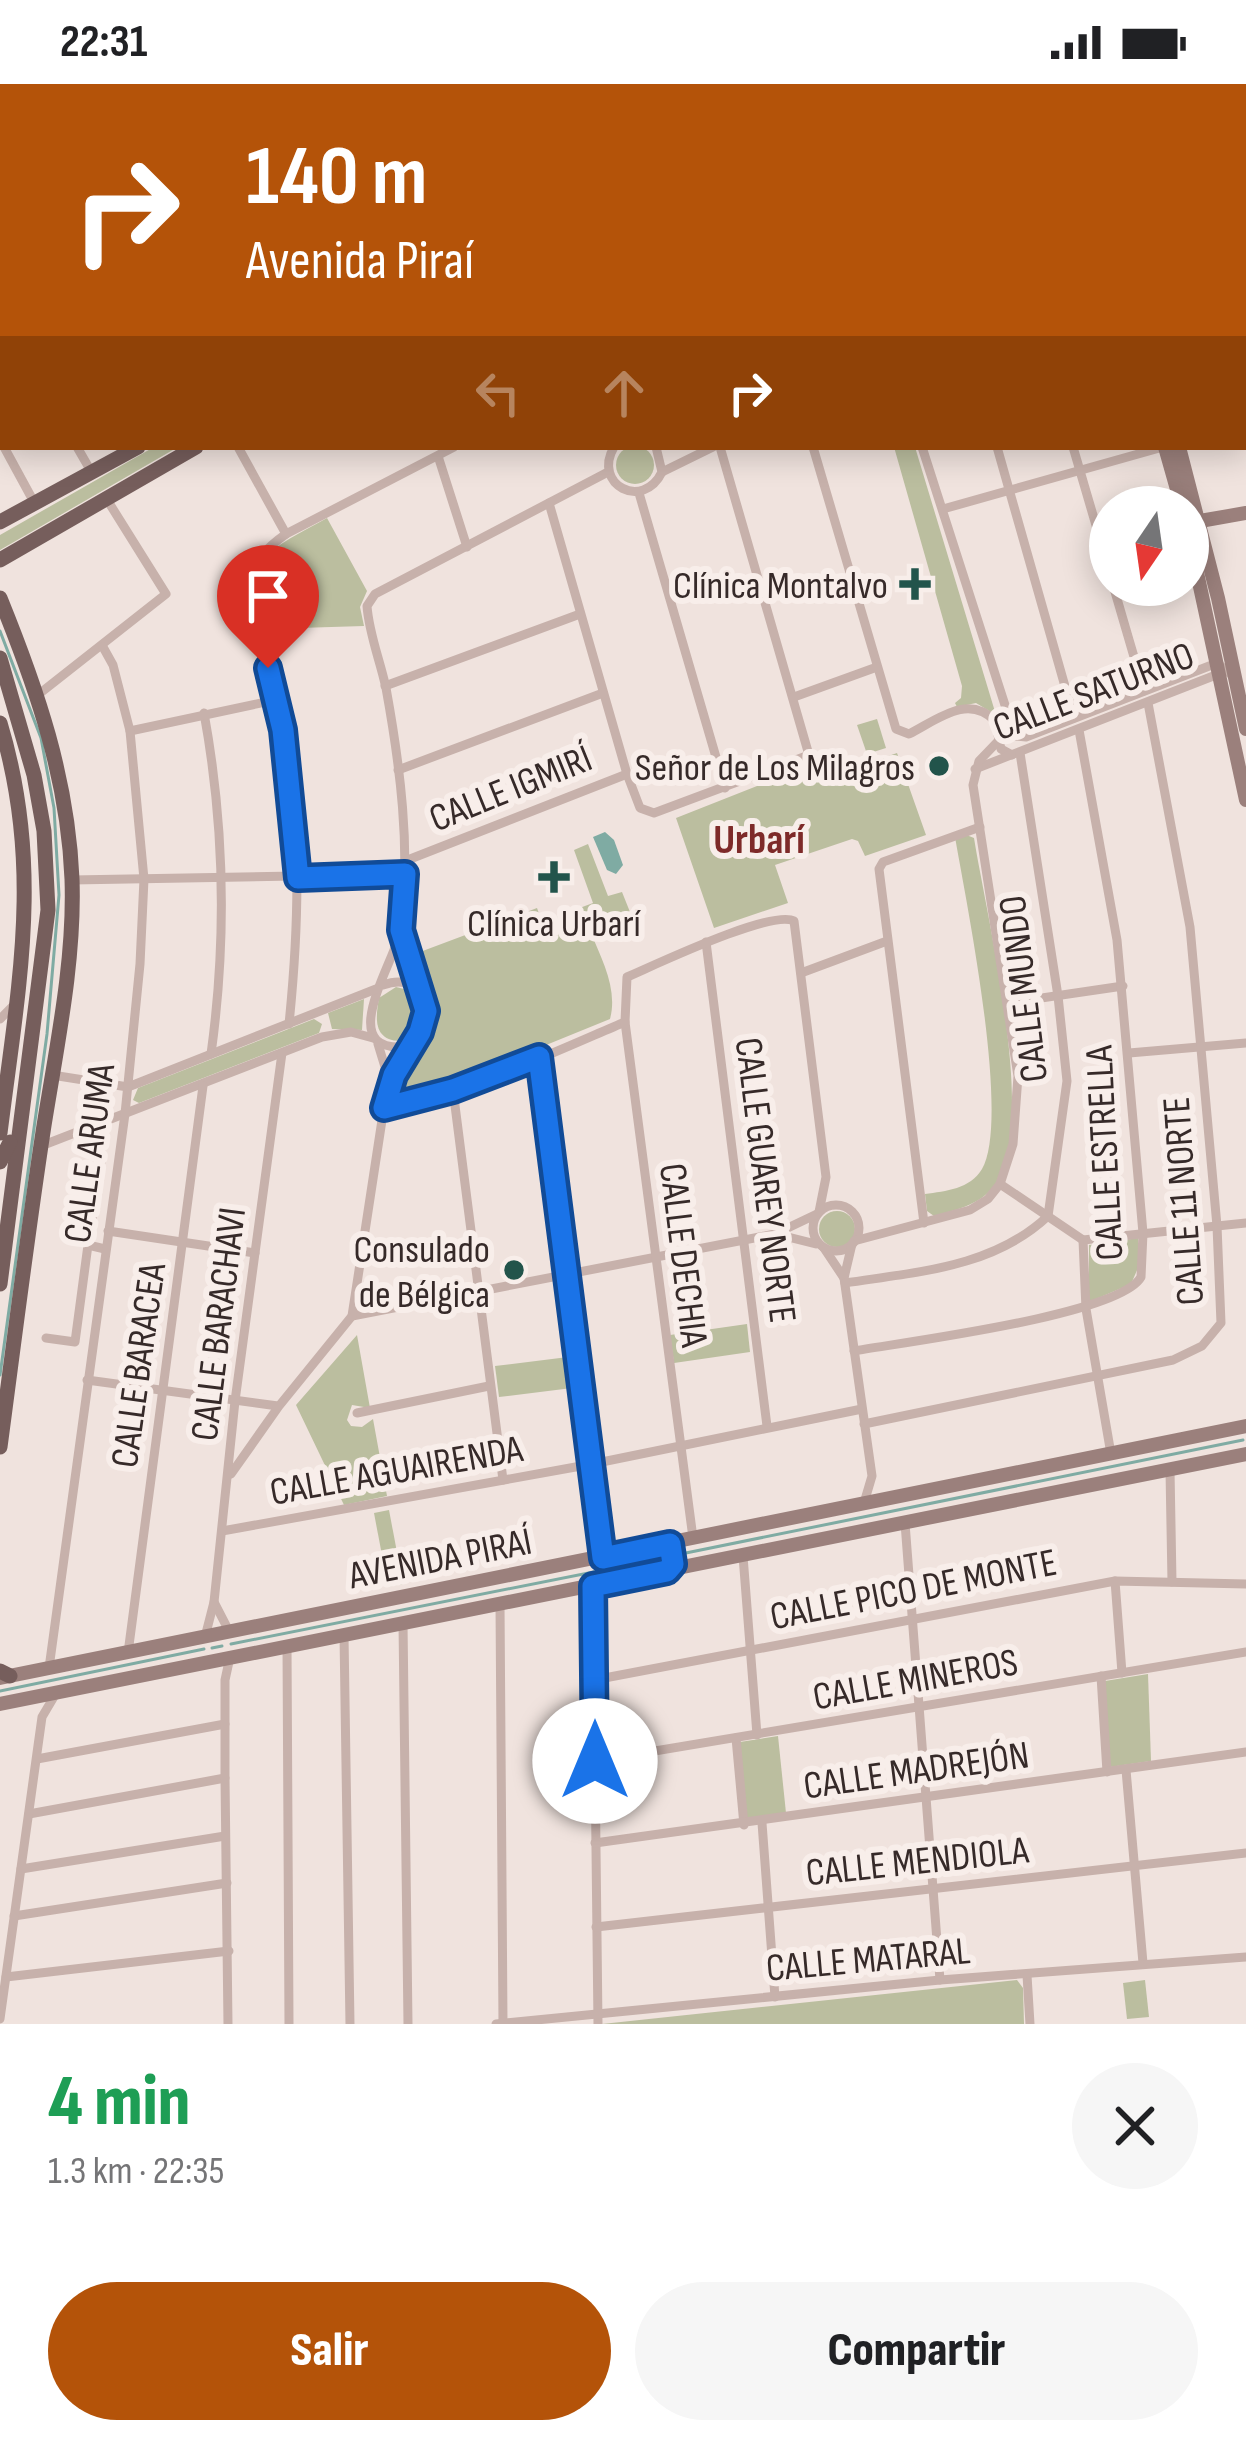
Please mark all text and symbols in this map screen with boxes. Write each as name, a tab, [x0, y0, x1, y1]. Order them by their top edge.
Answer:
text: 22:31	[60, 15, 147, 70]
text: 140 m	[246, 127, 427, 228]
icon: right	[48, 132, 204, 288]
text: Avenida Piraí	[246, 229, 474, 294]
icon: left	[465, 360, 531, 426]
icon: ahead	[591, 360, 657, 426]
icon: right	[717, 360, 783, 426]
north arrow	[1089, 486, 1209, 606]
map controls	[1089, 486, 1209, 606]
pin	[217, 545, 319, 668]
icon: arrive	[235, 563, 301, 629]
place label: Clínica Montalvo	[673, 563, 888, 610]
marker: Clínica Montalvo	[899, 568, 931, 600]
street label: CALLE SATURNO	[987, 633, 1201, 752]
street label: CALLE IGMIRÍ	[423, 735, 599, 843]
place label: Señor de Los Milagros	[635, 745, 915, 792]
marker: Señor de Los Milagros	[926, 753, 952, 779]
district label: Urbarí	[713, 815, 805, 866]
marker: Clínica Urbarí	[538, 861, 570, 893]
street label: CALLE MUNDO	[990, 893, 1059, 1085]
place label: Clínica Urbarí	[467, 901, 642, 948]
street label: CALLE GUAREY NORTE	[724, 1035, 805, 1326]
street label: CALLE ESTRELLA	[1076, 1044, 1135, 1262]
street label: CALLE ARUMA	[55, 1060, 126, 1246]
street label: CALLE 11 NORTE	[1154, 1095, 1215, 1307]
street label: CALLE DECHIA	[648, 1161, 717, 1350]
street label: CALLE BARACHAVI	[182, 1205, 257, 1444]
place label: Consulado de Bélgica	[354, 1227, 490, 1319]
marker: Consulado de Bélgica	[501, 1257, 527, 1283]
street label: CALLE BARACEA	[102, 1260, 177, 1471]
street label: CALLE AGUAIRENDA	[266, 1426, 527, 1517]
street label: AVENIDA PIRAÍ	[344, 1519, 536, 1600]
street label: CALLE PICO DE MONTE	[766, 1540, 1061, 1641]
street label: CALLE MINEROS	[809, 1639, 1022, 1722]
position arrow	[532, 1698, 658, 1824]
street label: CALLE MADREJÓN	[801, 1732, 1032, 1811]
street label: CALLE MENDIOLA	[804, 1827, 1031, 1898]
street label: CALLE MATARAL	[764, 1928, 972, 1993]
text: 4 min	[48, 2059, 190, 2146]
button: close	[1072, 2063, 1198, 2189]
text: 1.3 km · 22:35	[48, 2148, 224, 2195]
button: Salir	[48, 2282, 611, 2420]
button: Compartir	[635, 2282, 1198, 2420]

